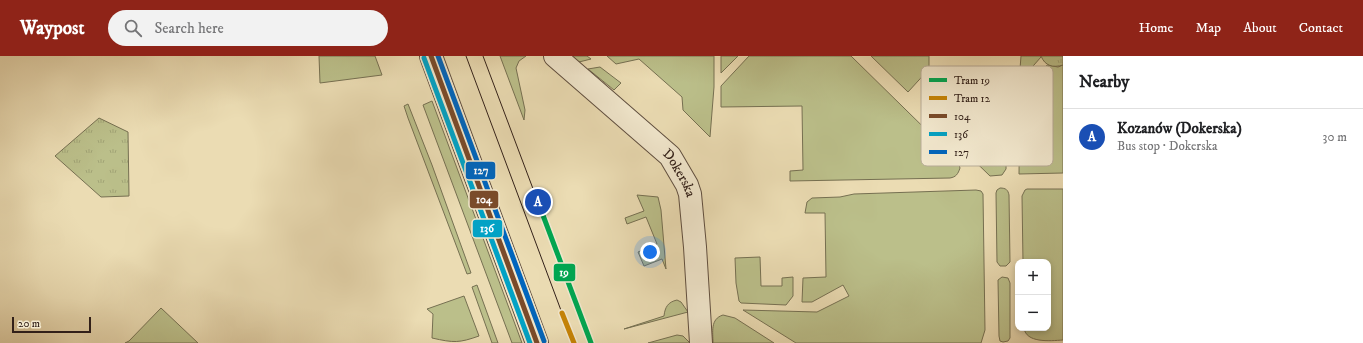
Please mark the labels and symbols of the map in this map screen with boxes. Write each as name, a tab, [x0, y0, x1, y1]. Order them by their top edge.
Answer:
legend	[921, 66, 1053, 166]
text: Tram 19	[954, 74, 990, 88]
text: Tram 12	[954, 92, 991, 106]
text: 104	[954, 110, 971, 124]
text: 136	[954, 128, 969, 142]
street label: Dokerska	[659, 145, 699, 200]
text: 127	[954, 146, 969, 160]
line badge: 127	[465, 161, 496, 180]
text: 127	[474, 164, 489, 178]
pin: A	[525, 187, 551, 217]
line badge: 104	[469, 190, 499, 209]
text: 104	[476, 193, 493, 207]
line badge: 136	[472, 219, 503, 238]
text: 136	[480, 222, 495, 236]
your location	[640, 242, 660, 262]
line badge: 19	[553, 263, 576, 282]
text: 19	[559, 266, 569, 280]
scale bar	[12, 315, 91, 334]

